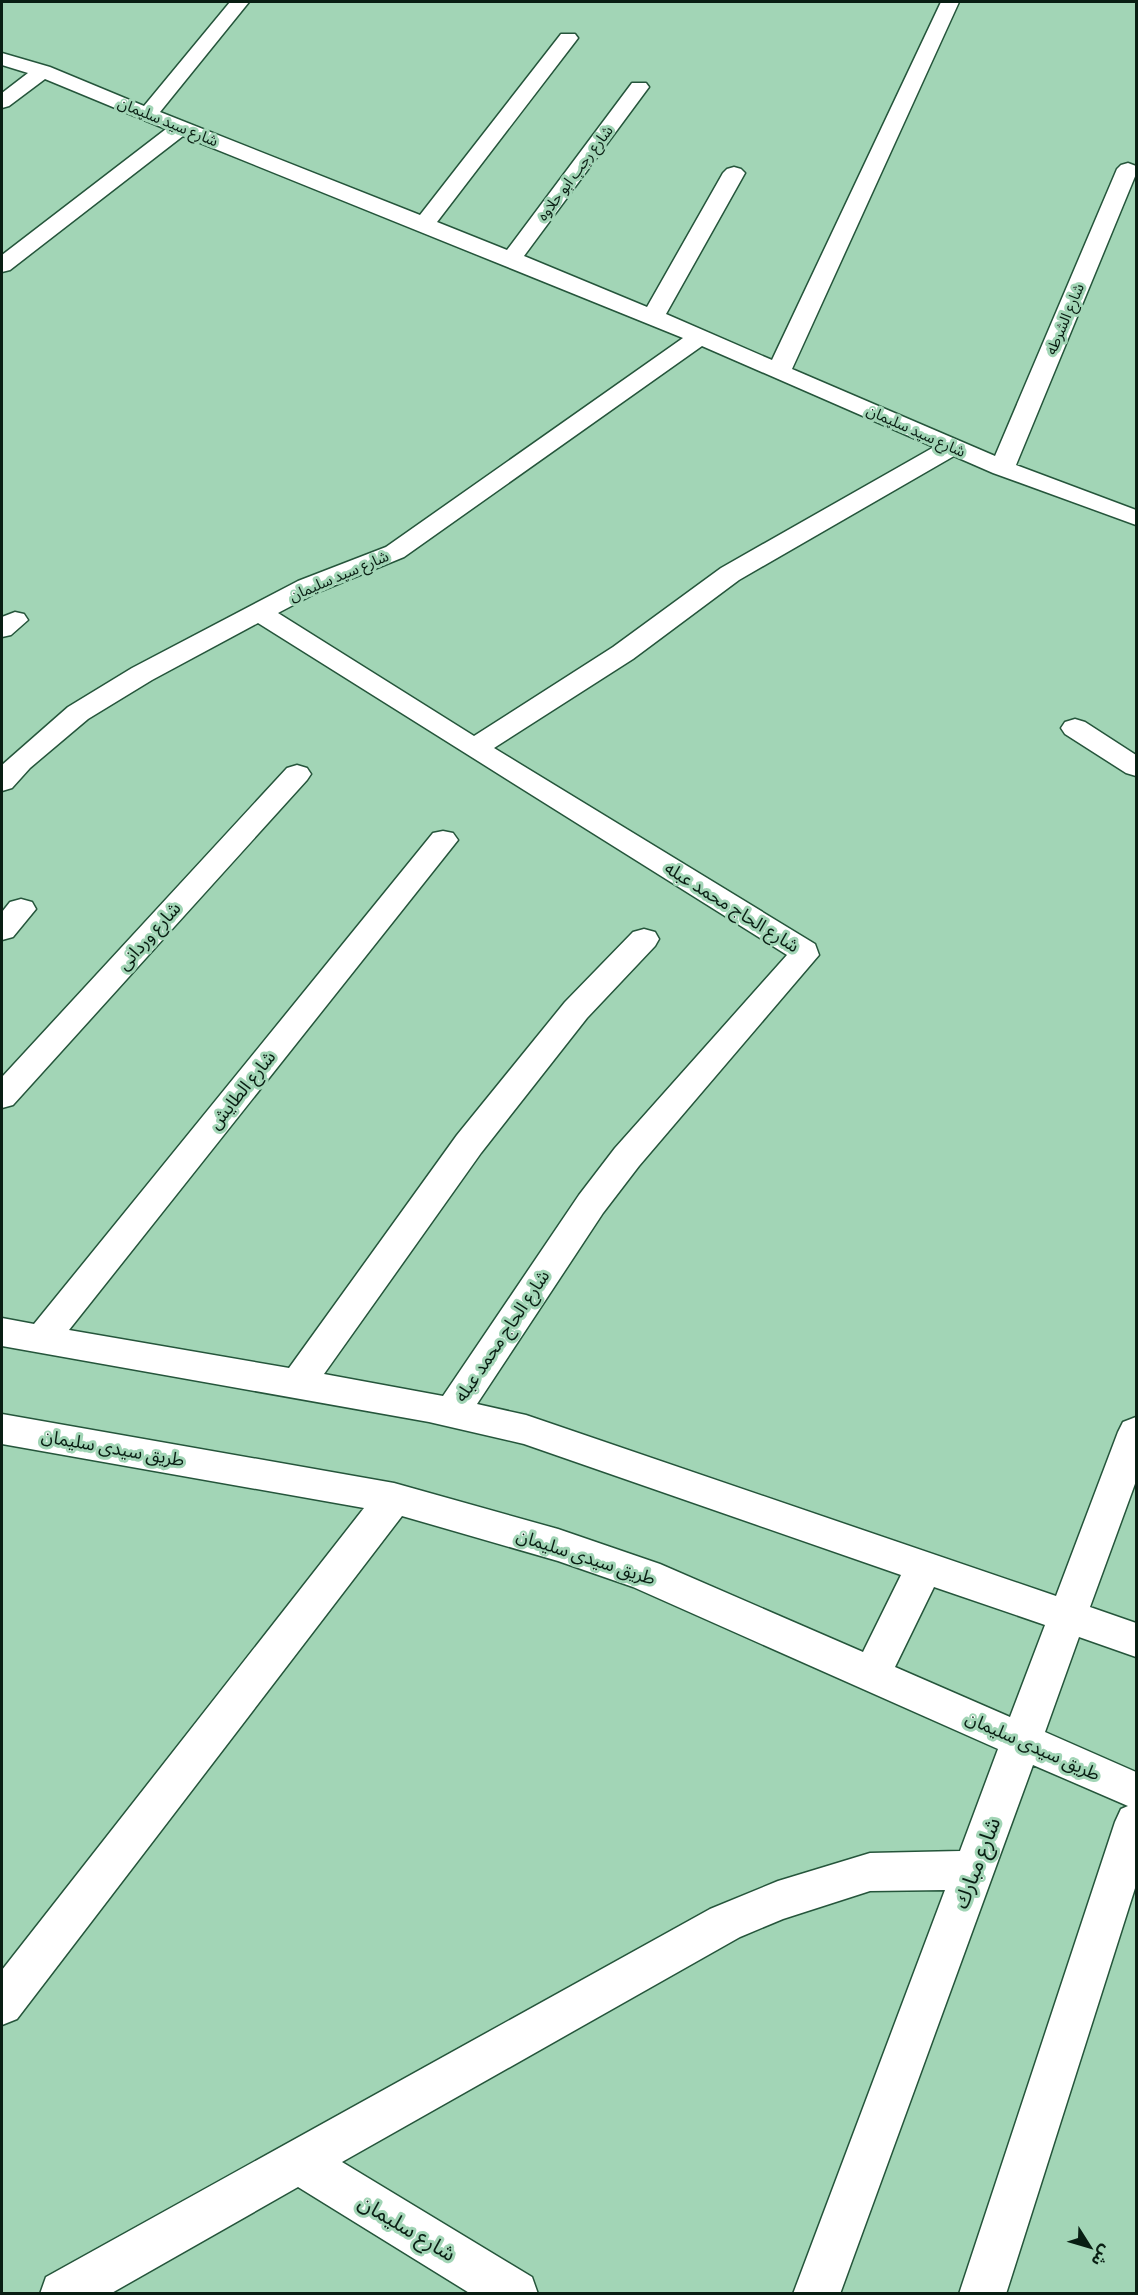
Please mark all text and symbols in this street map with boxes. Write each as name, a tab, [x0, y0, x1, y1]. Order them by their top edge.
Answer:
street label: شارع سيد سليمان	[114, 91, 222, 153]
street label: شارع رجب ابو حلاوه	[531, 120, 619, 226]
street label: شارع الشرطه	[1039, 279, 1091, 359]
street label: شارع سيد سليمان	[863, 398, 970, 464]
street label: شارع سيد سليمان	[285, 544, 393, 608]
street label: شارع الحاج محمد عبله	[659, 854, 805, 960]
street label: شارع وردانى	[110, 895, 188, 977]
street label: شارع الطايش	[201, 1045, 283, 1135]
street label: شارع الحاج محمد عبله	[447, 1264, 557, 1408]
street label: طريق سيدى سليمان	[39, 1422, 187, 1473]
street label: طريق سيدى سليمان	[513, 1521, 659, 1592]
street label: طريق سيدى سليمان	[962, 1704, 1105, 1787]
street label: شارع مبارك	[944, 1812, 1008, 1913]
street label: شارع سليمان	[353, 2185, 462, 2269]
north arrow	[1060, 2217, 1120, 2277]
text: ش	[1086, 2240, 1118, 2272]

